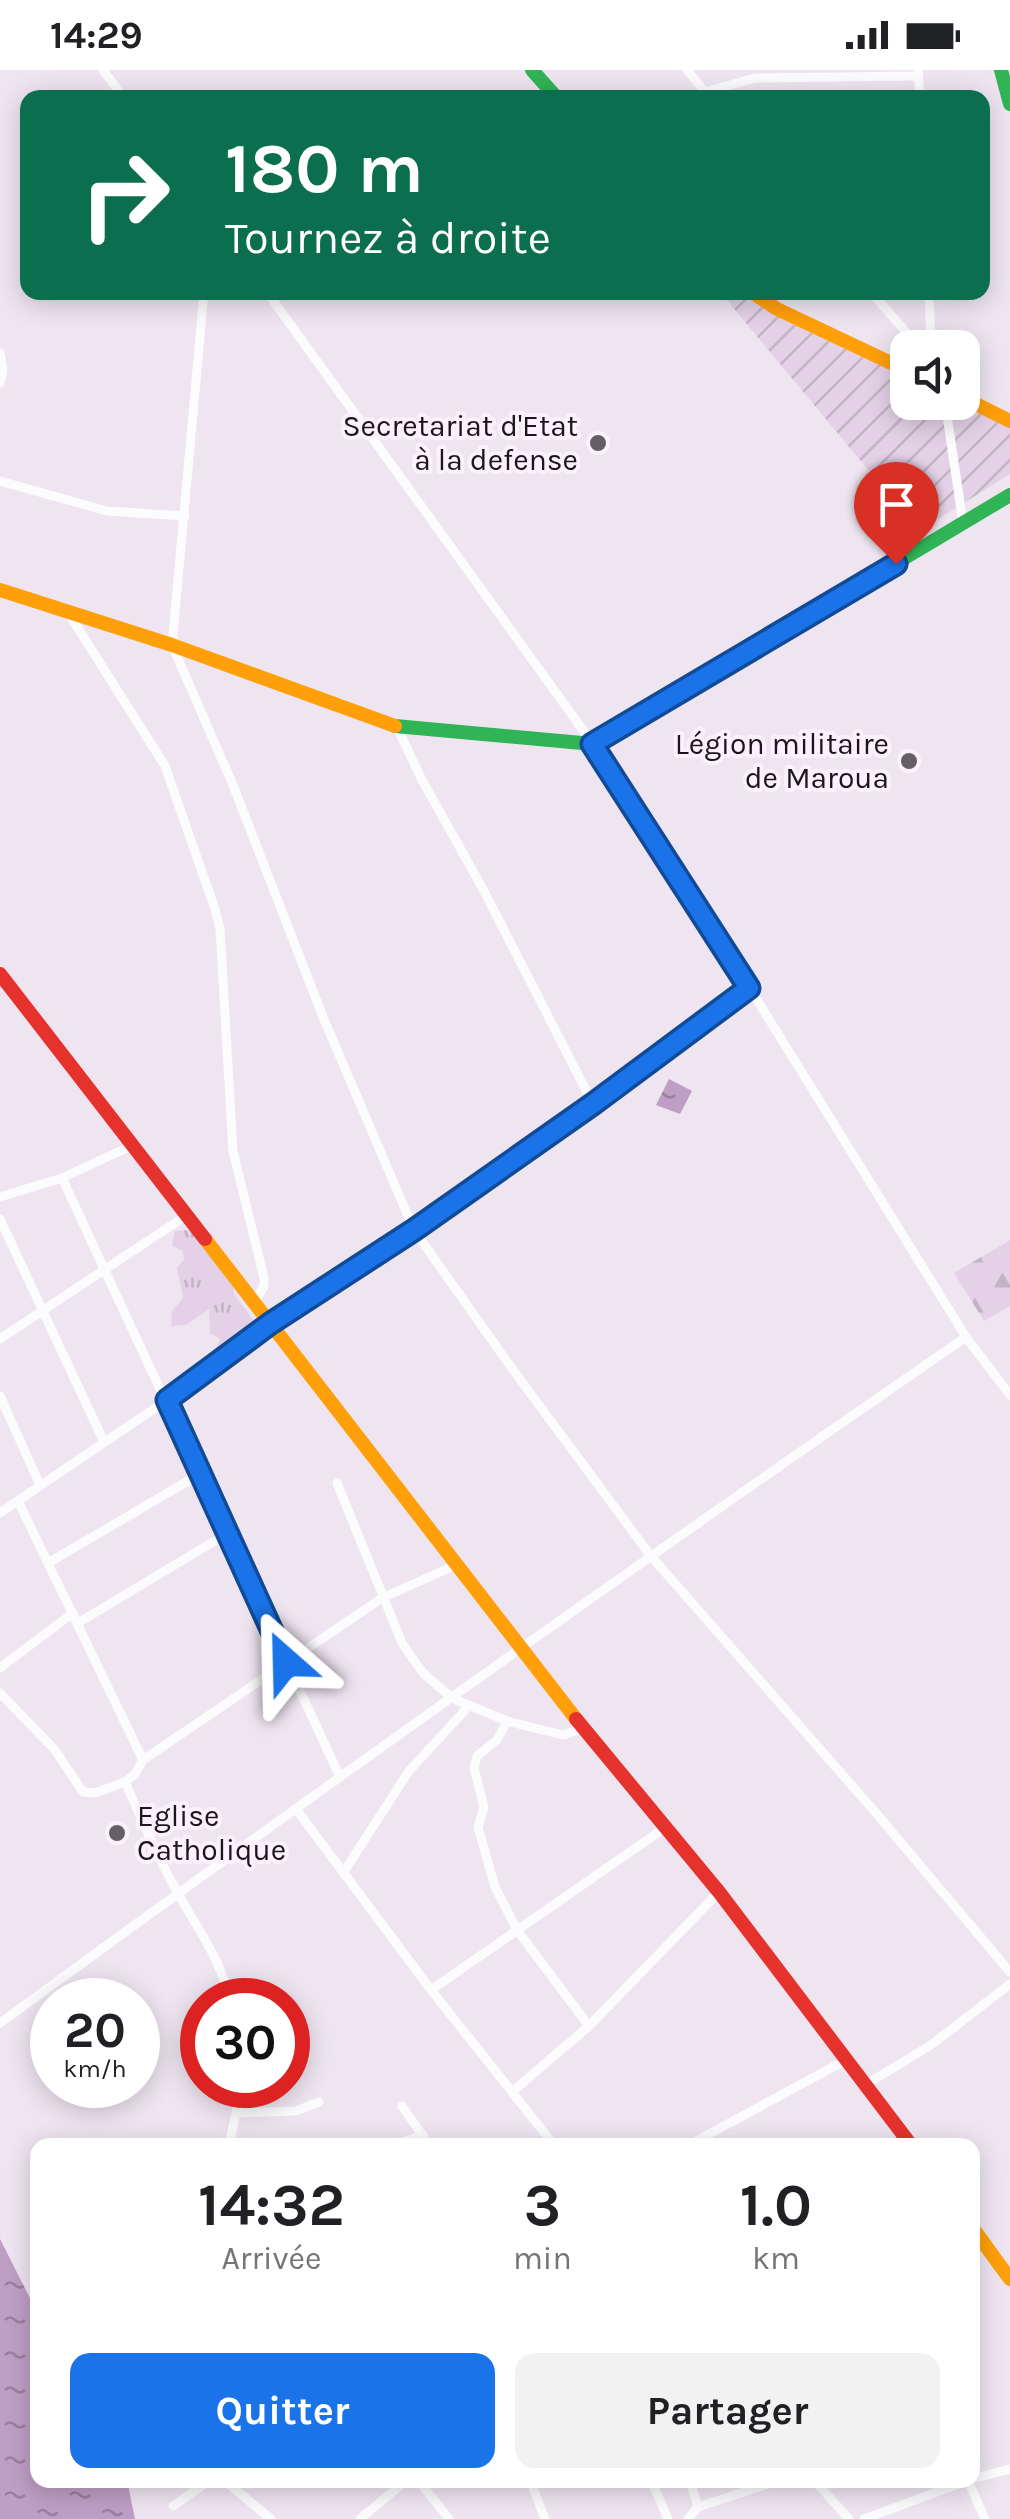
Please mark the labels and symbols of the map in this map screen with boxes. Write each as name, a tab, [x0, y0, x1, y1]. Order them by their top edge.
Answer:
place label: Secretariat d'Etat à la defense	[342, 408, 578, 478]
marker: Secretariat d'Etat à la defense	[587, 432, 609, 454]
pin	[854, 462, 939, 565]
place label: Légion militaire de Maroua	[675, 726, 889, 796]
marker: Légion militaire de Maroua	[898, 750, 920, 772]
position arrow	[234, 1610, 338, 1714]
place label: Eglise Catholique	[137, 1798, 286, 1868]
marker: Eglise Catholique	[106, 1822, 128, 1844]
speed limit sign: 30	[180, 1978, 310, 2108]

